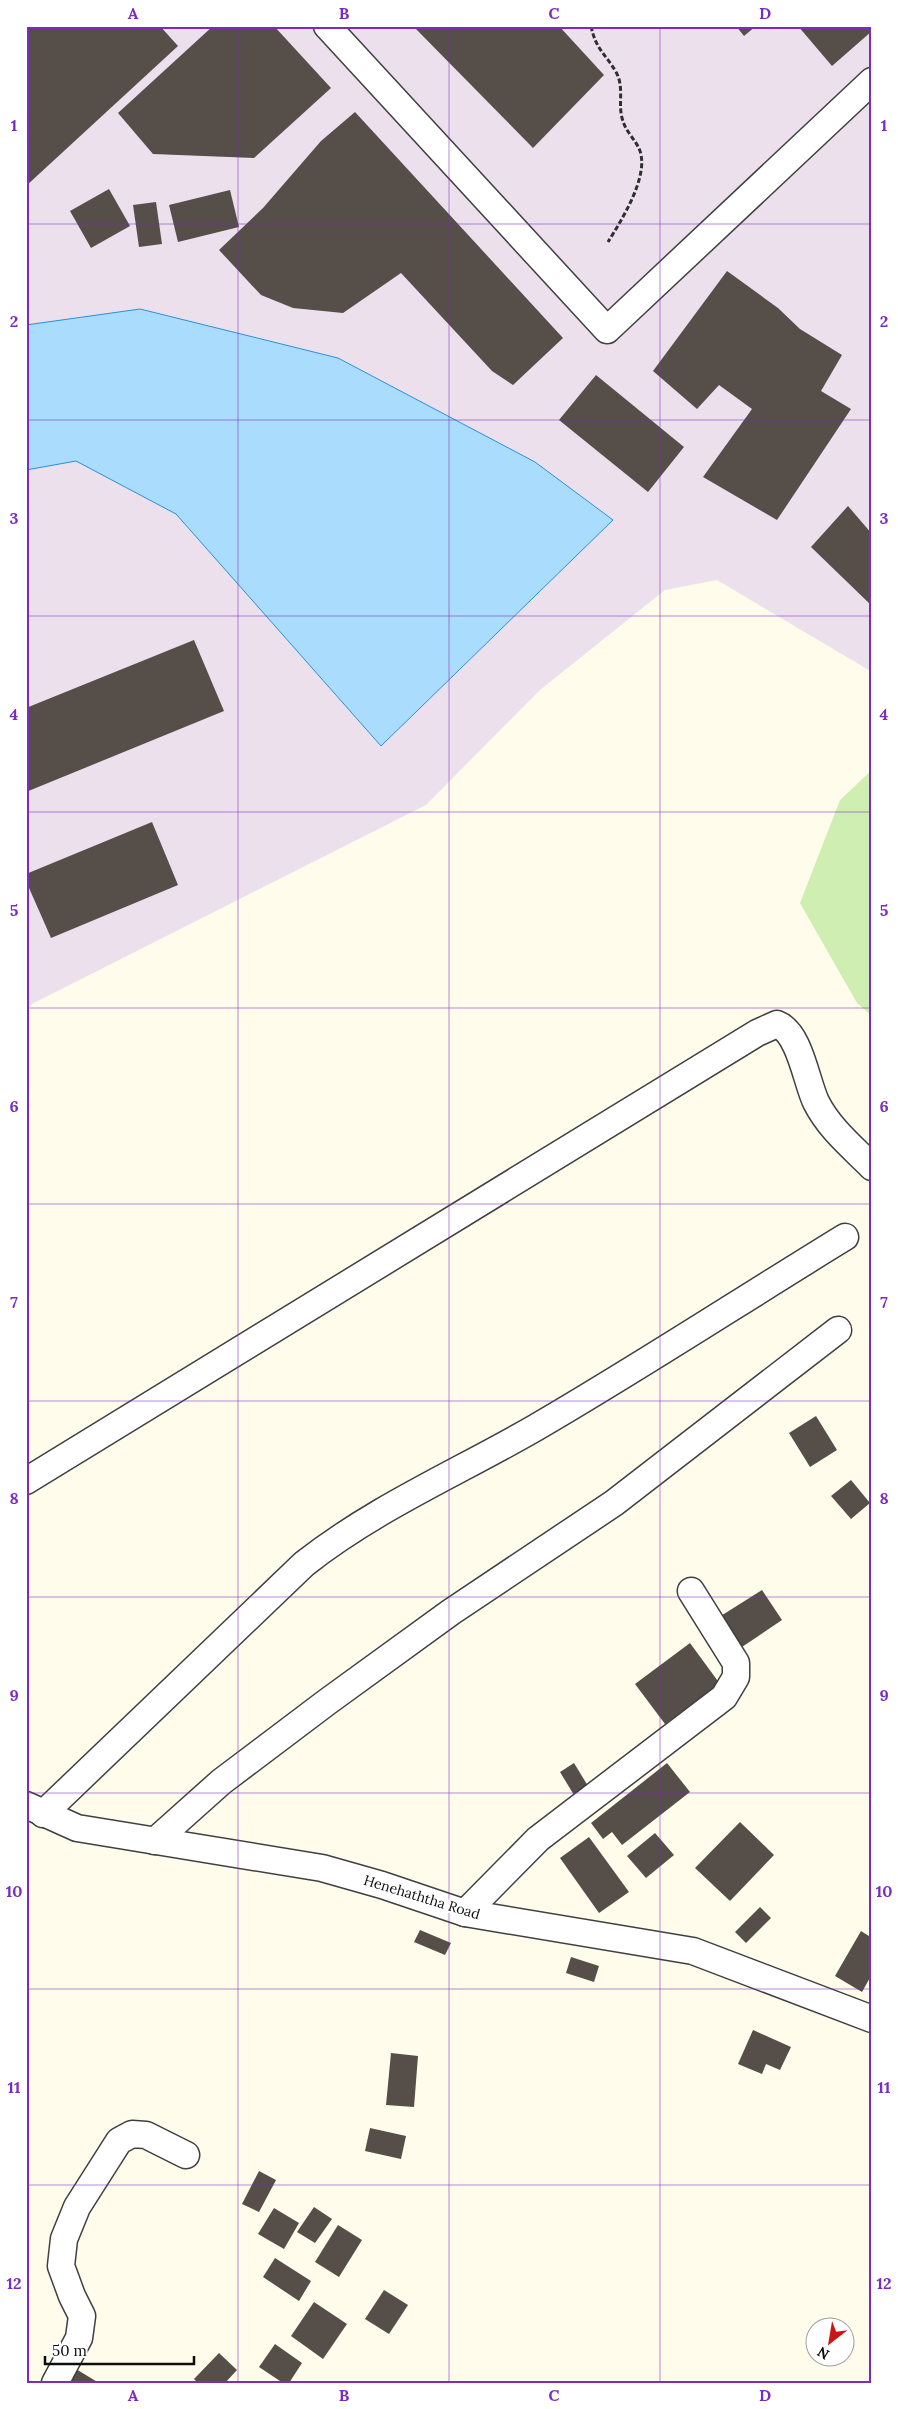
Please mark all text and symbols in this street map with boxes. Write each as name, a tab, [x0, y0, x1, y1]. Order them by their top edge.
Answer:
text: A	[128, 3, 139, 23]
text: B	[339, 3, 350, 23]
text: C	[548, 3, 560, 23]
text: D	[759, 3, 771, 23]
text: 1	[11, 115, 17, 135]
text: 1	[881, 115, 887, 135]
text: 2	[10, 311, 18, 331]
text: 2	[880, 311, 888, 331]
text: 3	[10, 508, 19, 528]
text: 3	[880, 508, 889, 528]
text: 4	[10, 704, 19, 724]
text: 4	[880, 704, 889, 724]
text: 5	[10, 900, 19, 920]
text: 5	[880, 900, 889, 920]
text: 6	[9, 1096, 19, 1116]
text: 6	[879, 1096, 889, 1116]
text: 7	[10, 1292, 18, 1312]
text: 7	[880, 1292, 888, 1312]
text: 8	[9, 1488, 19, 1508]
text: 8	[879, 1488, 889, 1508]
text: 9	[9, 1685, 19, 1705]
text: 9	[879, 1685, 889, 1705]
street label: Henehaththa Road	[362, 1871, 482, 1923]
text: 10	[6, 1881, 22, 1901]
text: 10	[876, 1881, 892, 1901]
text: 11	[8, 2077, 21, 2097]
text: 11	[878, 2077, 891, 2097]
text: 12	[6, 2273, 22, 2293]
text: 12	[876, 2273, 892, 2293]
north arrow	[806, 2316, 856, 2366]
scale bar	[45, 2334, 194, 2366]
text: 50 m	[52, 2341, 87, 2360]
text: N	[814, 2343, 833, 2364]
text: A	[128, 2385, 139, 2405]
text: B	[339, 2385, 350, 2405]
text: C	[548, 2385, 560, 2405]
text: D	[759, 2385, 771, 2405]

